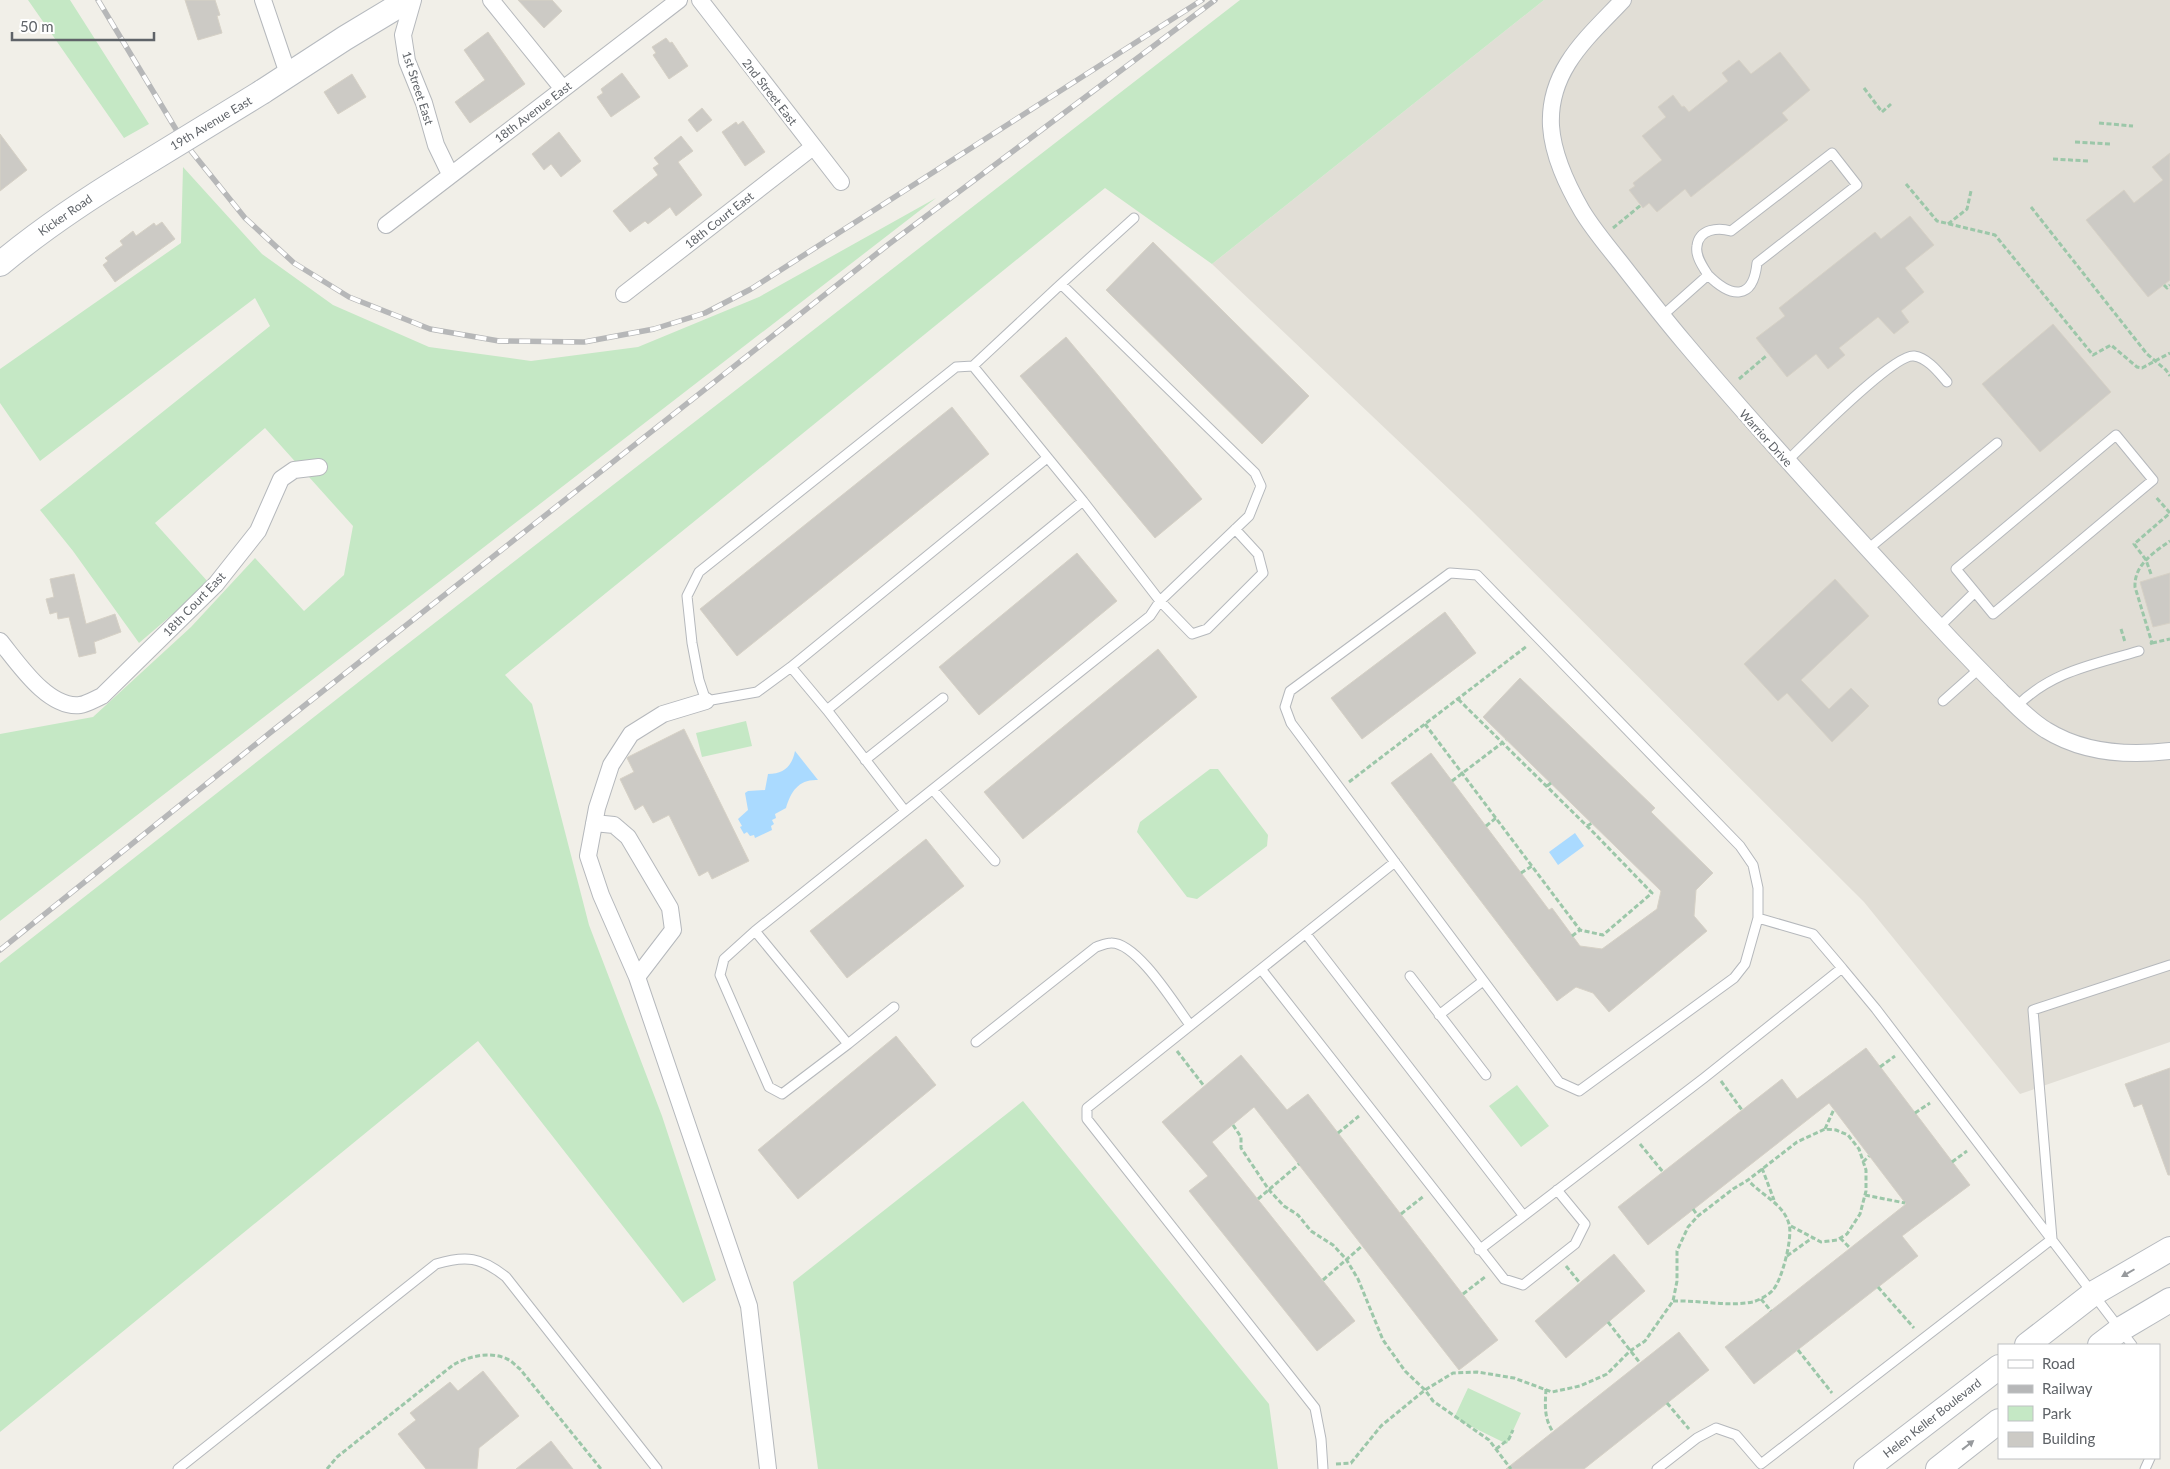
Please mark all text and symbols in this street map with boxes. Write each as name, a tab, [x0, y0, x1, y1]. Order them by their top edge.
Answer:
scale bar	[12, 10, 155, 42]
text: 50 m	[20, 17, 54, 35]
street label: 1st Street East	[399, 49, 437, 127]
street label: 2nd Street East	[739, 56, 801, 129]
street label: 18th Avenue East	[491, 78, 575, 146]
street label: 19th Avenue East	[167, 92, 255, 153]
street label: 18th Court East	[682, 188, 757, 252]
street label: Kicker Road	[35, 191, 95, 239]
street label: Warrior Drive	[1736, 406, 1796, 470]
street label: 18th Court East	[160, 568, 229, 639]
one-way arrow	[2120, 1269, 2135, 1277]
legend	[1998, 1344, 2160, 1459]
text: Road	[2042, 1354, 2075, 1372]
street label: Helen Keller Boulevard	[1880, 1375, 1984, 1461]
text: Railway	[2042, 1379, 2093, 1397]
text: Park	[2042, 1404, 2072, 1422]
text: Building	[2042, 1429, 2095, 1447]
one-way arrow	[1961, 1440, 1975, 1450]

